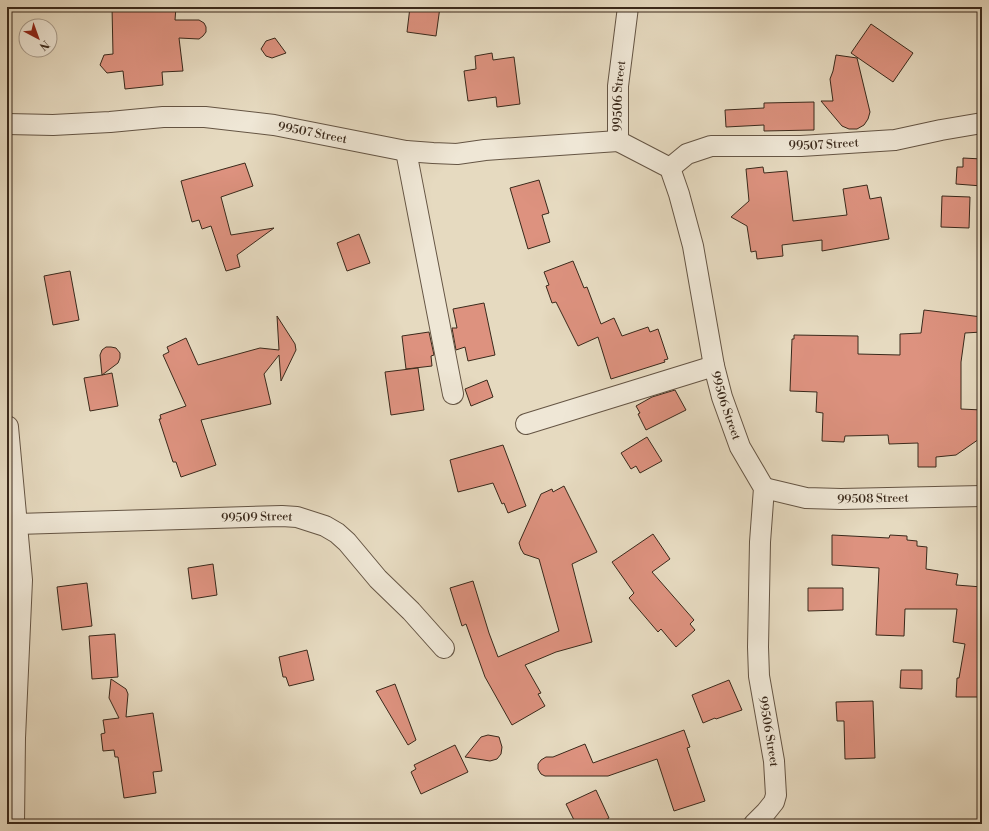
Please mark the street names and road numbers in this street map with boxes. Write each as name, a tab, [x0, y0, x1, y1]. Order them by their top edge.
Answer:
street label: 99506 Street	[611, 59, 629, 132]
street label: 99507 Street	[277, 119, 349, 147]
street label: 99507 Street	[789, 135, 860, 154]
street label: 99506 Street	[708, 370, 744, 443]
street label: 99508 Street	[837, 491, 910, 507]
street label: 99509 Street	[221, 509, 294, 526]
street label: 99506 Street	[755, 695, 781, 768]

